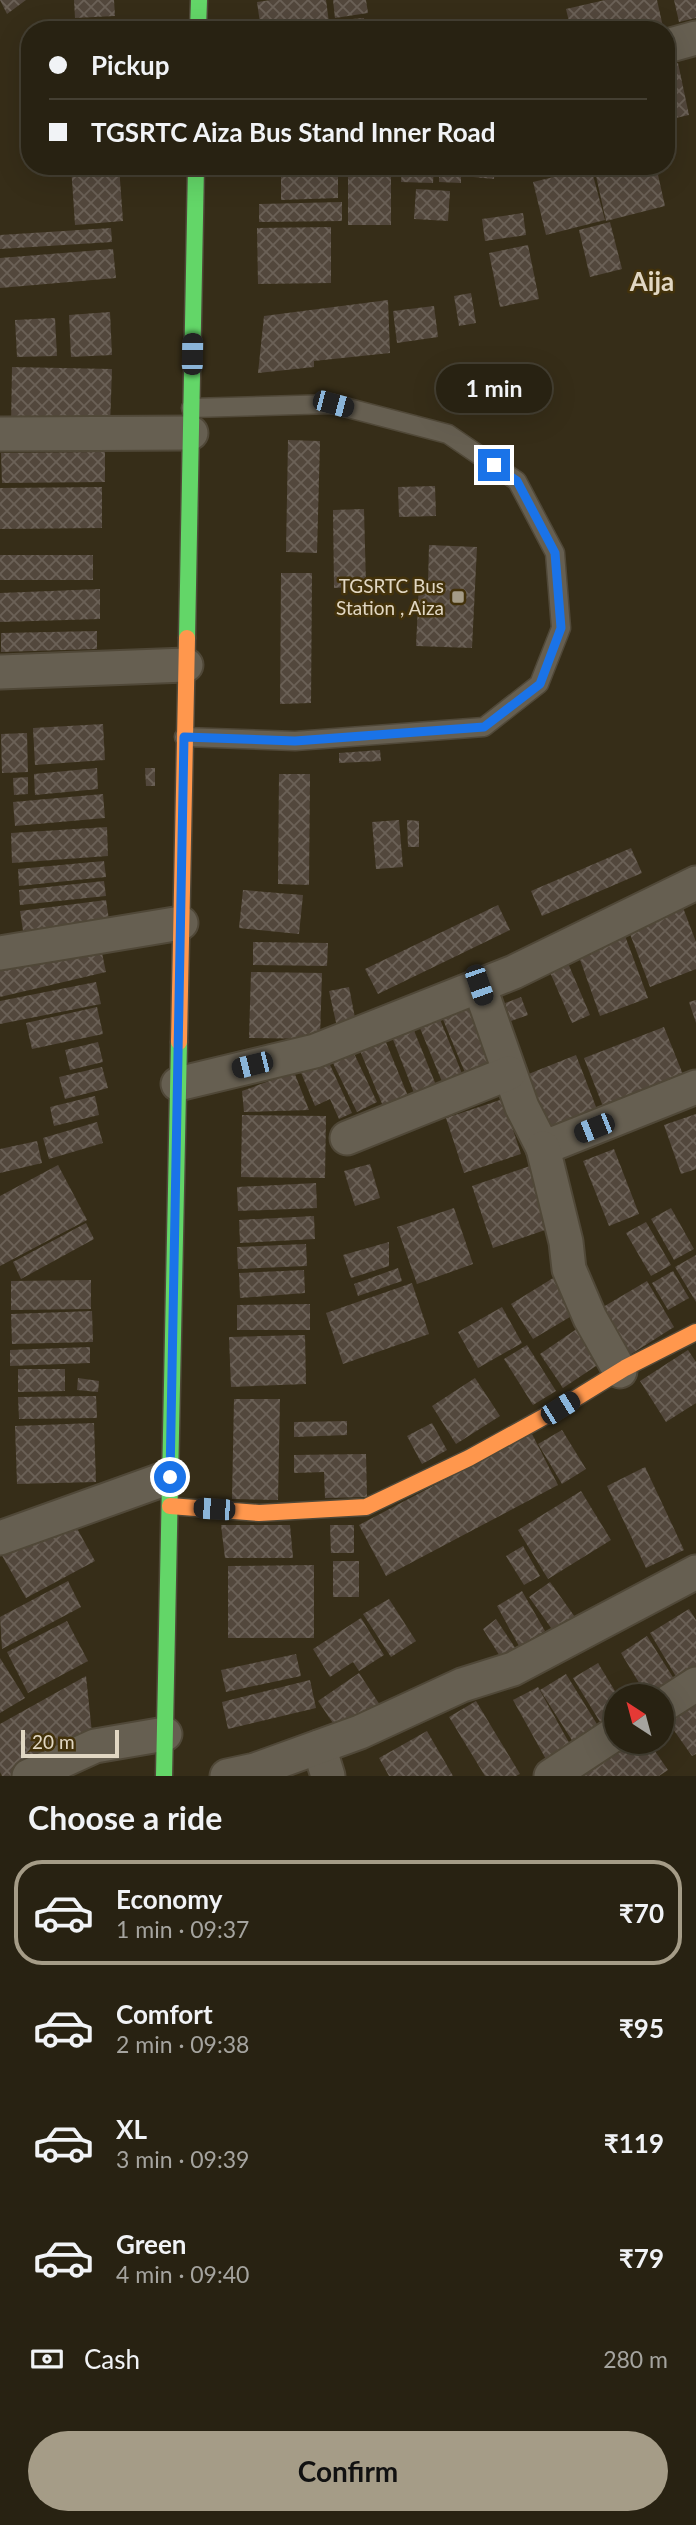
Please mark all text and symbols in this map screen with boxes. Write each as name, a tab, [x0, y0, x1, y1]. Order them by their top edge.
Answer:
text: Pickup	[91, 49, 170, 81]
text: TGSRTC Aiza Bus Stand Inner Road	[91, 116, 496, 148]
district label: Aija	[629, 265, 674, 297]
car	[182, 333, 203, 375]
callout: 1 min	[436, 364, 552, 412]
text: 1 min	[465, 374, 523, 402]
car	[310, 388, 357, 420]
route end	[478, 449, 510, 481]
place label: TGSRTC Bus Station , Aiza	[336, 574, 444, 619]
marker: TGSRTC Bus Station , Aiza	[450, 589, 466, 605]
car	[463, 962, 496, 1008]
car	[230, 1050, 275, 1080]
car	[571, 1110, 618, 1146]
car	[537, 1388, 584, 1428]
route start	[154, 1461, 186, 1493]
car	[193, 1497, 236, 1521]
north arrow	[604, 1684, 674, 1754]
map controls	[604, 1684, 674, 1754]
scale bar	[21, 1727, 119, 1759]
text: 20 m	[32, 1730, 75, 1753]
text: Choose a ride	[28, 1798, 222, 1837]
icon: car	[32, 1881, 95, 1944]
text: Economy	[116, 1883, 222, 1915]
text: ₹70	[619, 1897, 664, 1929]
text: 1 min · 09:37	[116, 1915, 249, 1943]
icon: car	[32, 1996, 95, 2059]
text: Comfort	[116, 1998, 213, 2030]
text: ₹95	[619, 2012, 664, 2044]
text: 2 min · 09:38	[116, 2030, 249, 2058]
icon: car	[32, 2111, 95, 2174]
text: XL	[116, 2113, 147, 2145]
text: ₹119	[604, 2127, 664, 2159]
text: 3 min · 09:39	[116, 2145, 249, 2173]
icon: car	[32, 2226, 95, 2289]
text: Green	[116, 2228, 186, 2260]
text: ₹79	[619, 2242, 664, 2274]
text: 4 min · 09:40	[116, 2260, 249, 2288]
icon: cash	[28, 2340, 66, 2378]
text: Cash	[84, 2343, 140, 2375]
text: 280 m	[603, 2345, 668, 2373]
button: Confirm	[28, 2431, 668, 2511]

